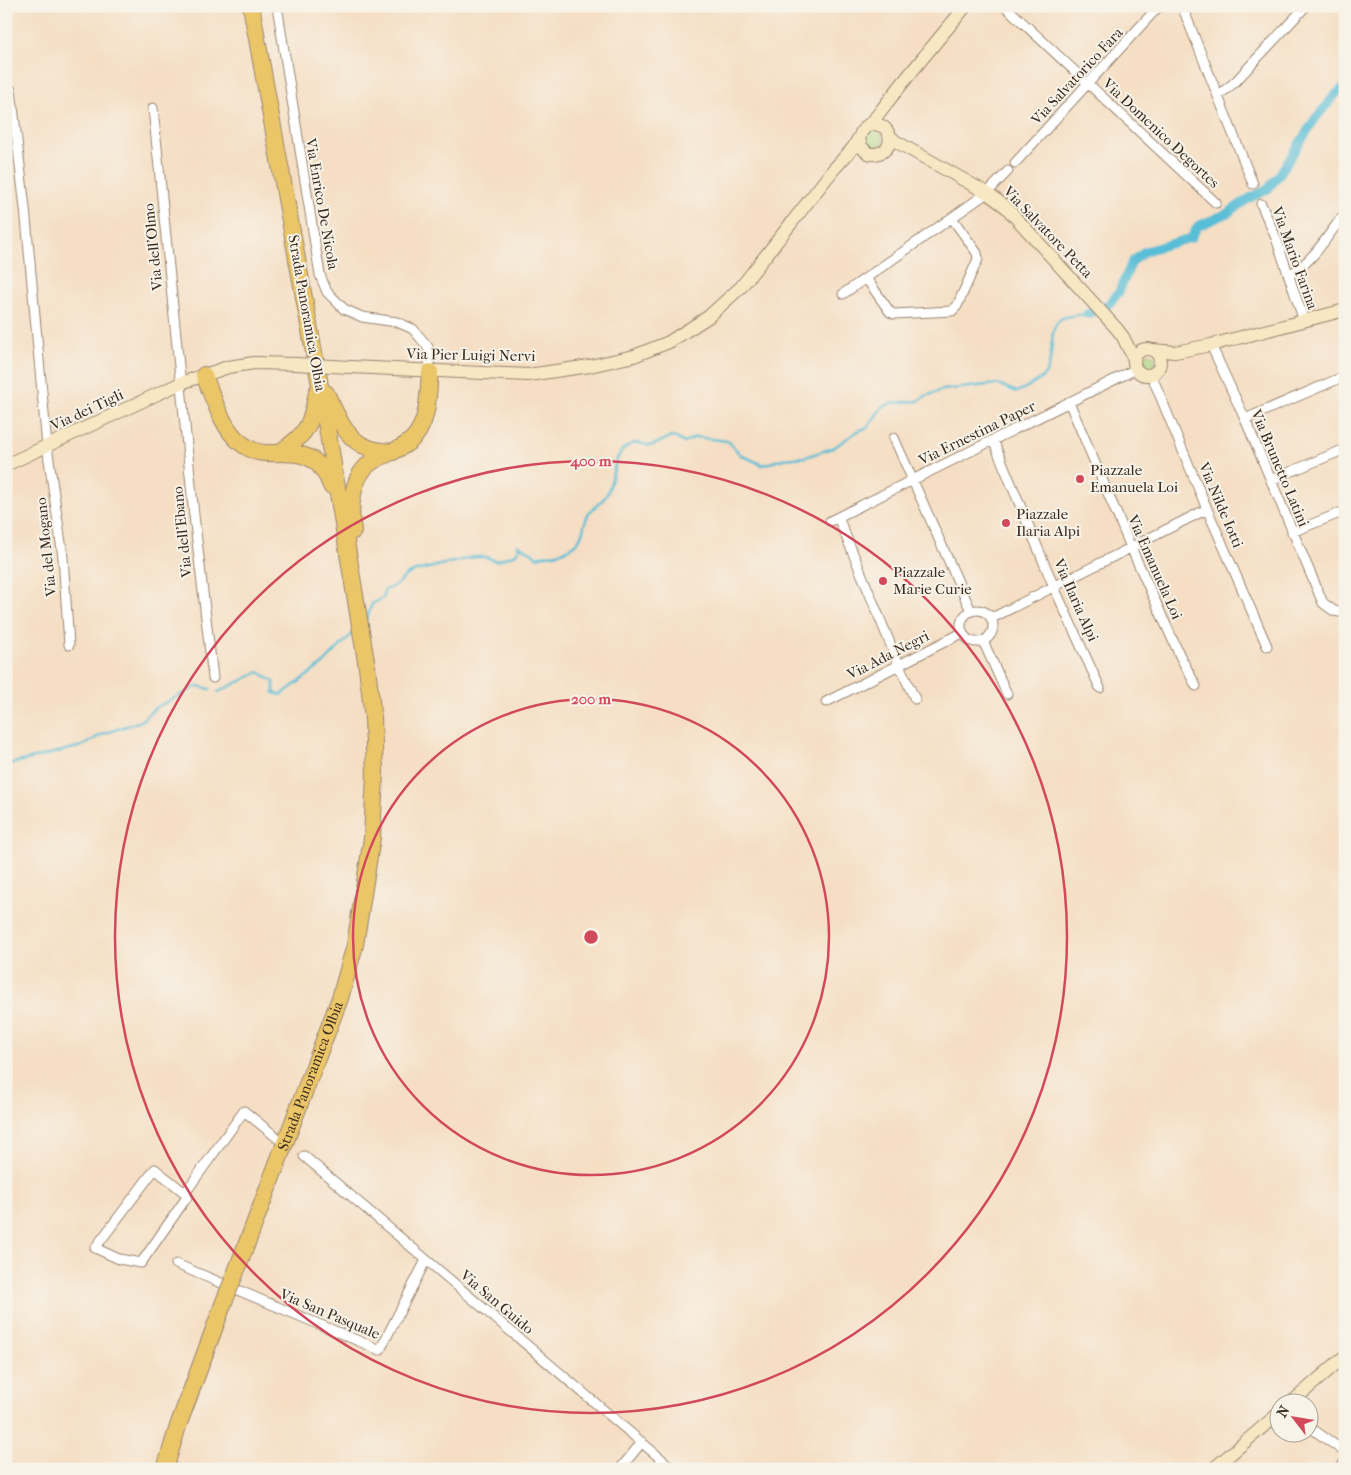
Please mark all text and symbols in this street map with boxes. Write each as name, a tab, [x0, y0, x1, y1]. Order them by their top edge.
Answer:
street label: Via Salvatorico Fara	[1027, 23, 1127, 129]
street label: Via Domenico Degortes	[1098, 74, 1223, 192]
street label: Via Enrico De Nicola	[301, 136, 343, 272]
street label: Via Salvatore Petta	[999, 182, 1097, 282]
street label: Via dell'Olmo	[139, 202, 167, 292]
street label: Via Mario Farina	[1268, 203, 1322, 313]
street label: Strada Panoramica Olbia	[284, 233, 330, 394]
street label: Via Pier Luigi Nervi	[405, 345, 536, 365]
street label: Via dei Tigli	[47, 385, 127, 435]
street label: Via Ernestina Paper	[915, 397, 1039, 470]
street label: Via Brunetto Latini	[1247, 406, 1313, 530]
text: 400 m	[569, 452, 612, 470]
street label: Via Nilde Iotti	[1195, 459, 1247, 551]
place label: Piazzale Emanuela Loi	[1090, 461, 1179, 496]
marker: Piazzale Emanuela Loi	[1074, 473, 1086, 485]
street label: Via dell'Ebano	[168, 485, 196, 579]
street label: Via del Mogano	[32, 496, 60, 598]
place label: Piazzale Ilaria Alpi	[1016, 505, 1081, 540]
street label: Via Emanuela Loi	[1123, 511, 1186, 623]
marker: Piazzale Ilaria Alpi	[1000, 517, 1012, 529]
street label: Via Ilaria Alpi	[1049, 555, 1102, 645]
place label: Piazzale Marie Curie	[893, 563, 972, 598]
marker: Piazzale Marie Curie	[877, 575, 889, 587]
street label: Via Ada Negri	[843, 626, 933, 684]
text: 200 m	[571, 690, 611, 708]
centre of rings	[582, 928, 600, 946]
street label: Strada Panoramica Olbia	[274, 998, 347, 1153]
street label: Via San Guido	[456, 1265, 538, 1338]
street label: Via San Pasquale	[276, 1284, 383, 1343]
north arrow	[1268, 1392, 1318, 1442]
text: N	[1273, 1402, 1294, 1420]

